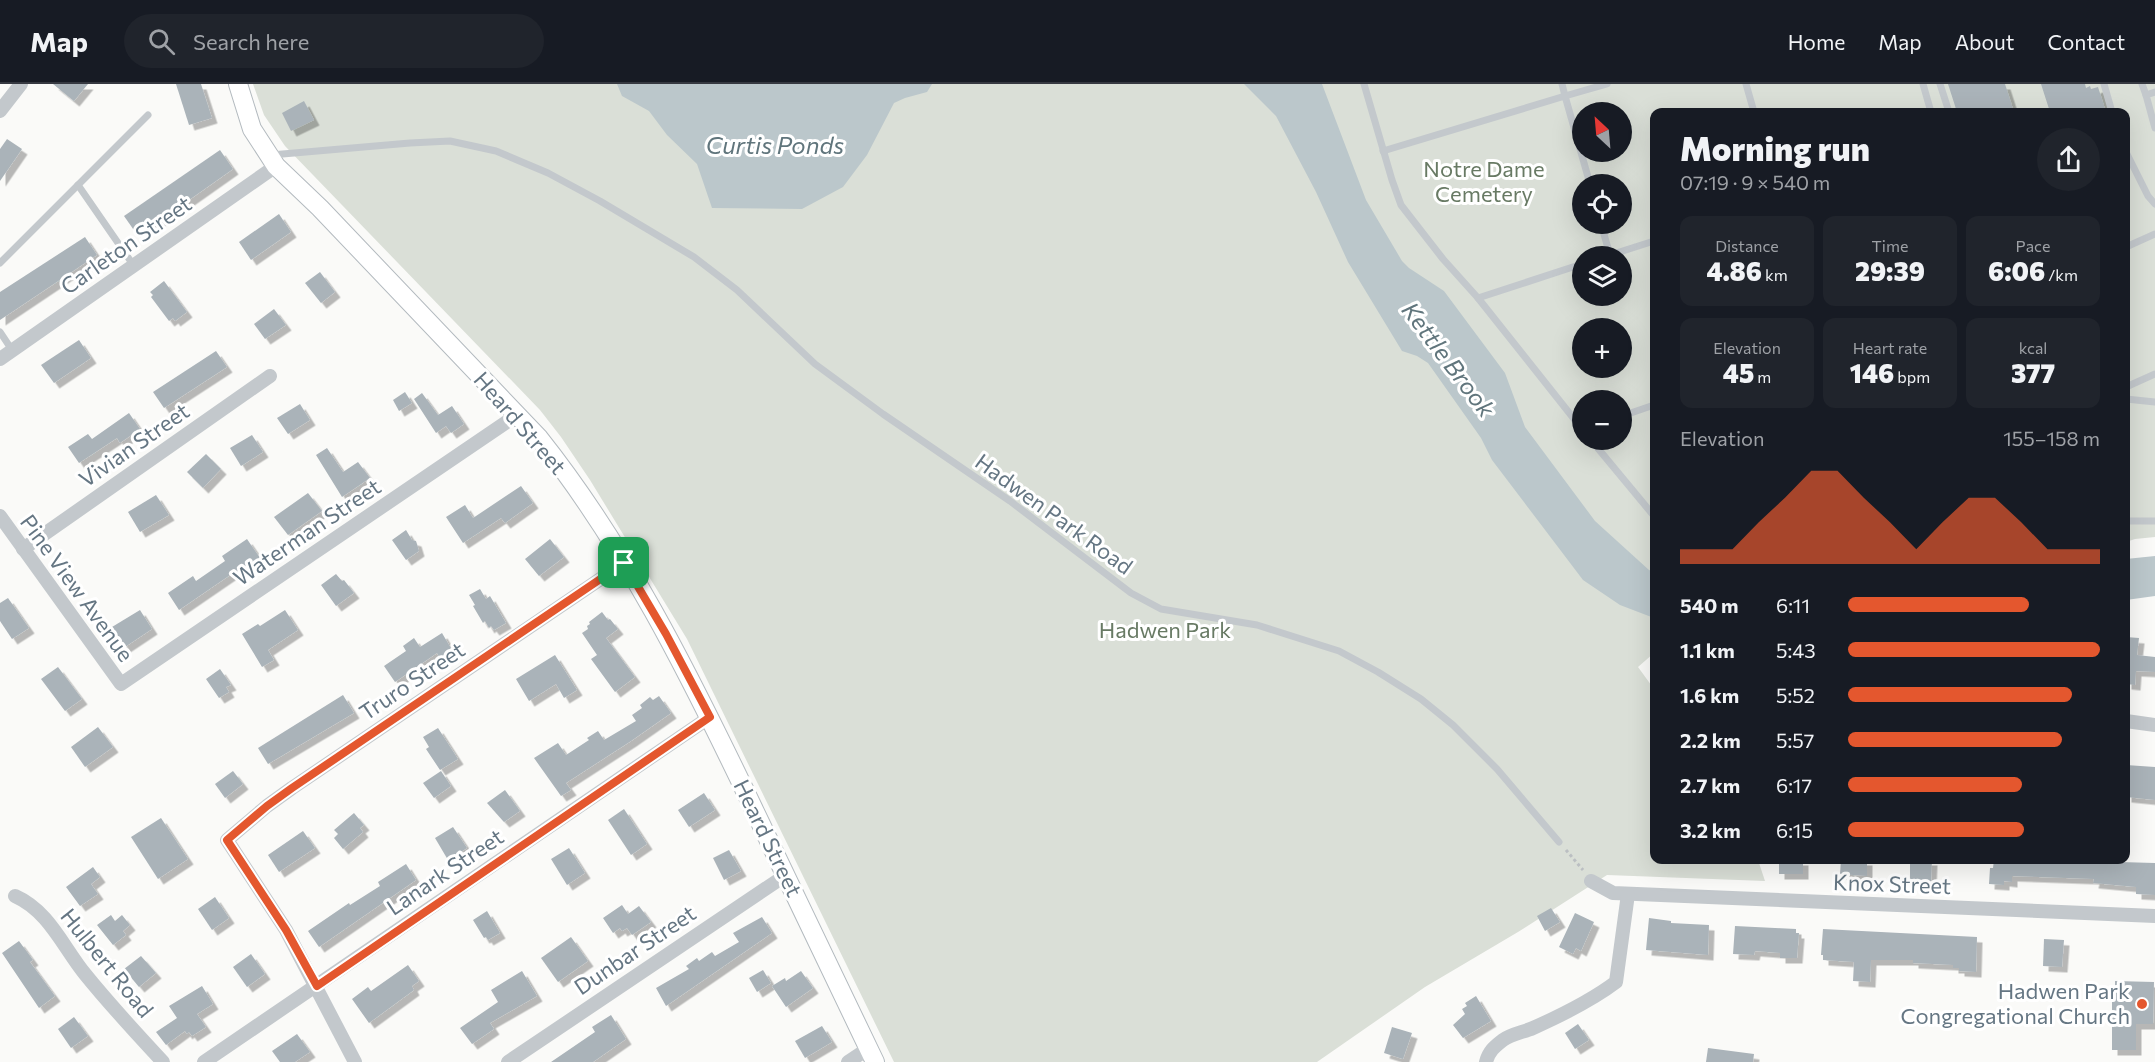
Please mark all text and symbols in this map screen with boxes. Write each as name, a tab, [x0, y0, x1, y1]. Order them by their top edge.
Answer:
search box	[124, 14, 544, 68]
text: Map	[30, 24, 88, 58]
icon: search	[145, 25, 178, 58]
text: Search here	[193, 28, 309, 55]
text: Home	[1788, 29, 1845, 54]
text: Map	[1878, 29, 1922, 54]
text: About	[1955, 29, 2014, 54]
text: Contact	[2047, 29, 2125, 54]
north arrow	[1572, 102, 1632, 162]
map controls	[1572, 102, 1632, 450]
text: Morning run	[1680, 127, 1870, 168]
button: share	[2037, 128, 2100, 191]
water label: Curtis Ponds	[706, 130, 844, 159]
park label: Notre Dame Cemetery	[1423, 155, 1545, 207]
text: 07:19 · 9 × 540 m	[1680, 170, 1830, 194]
button: locate	[1572, 174, 1632, 234]
street label: Carleton Street	[55, 190, 196, 300]
text: Distance	[1715, 236, 1779, 255]
text: Time	[1872, 236, 1908, 255]
text: Pace	[2016, 236, 2050, 255]
button: layers	[1572, 246, 1632, 306]
text: 4.86	[1706, 255, 1762, 286]
text: 29:39	[1855, 255, 1925, 286]
text: 6:06	[1988, 255, 2045, 286]
text: km	[1762, 265, 1788, 284]
text: /km	[2045, 265, 2078, 284]
water label: Kettle Brook	[1396, 296, 1503, 423]
button: +	[1572, 318, 1632, 378]
text: Elevation	[1713, 338, 1781, 357]
text: Heart rate	[1853, 338, 1927, 357]
text: kcal	[2019, 338, 2047, 357]
text: 45	[1723, 357, 1754, 388]
text: 146	[1850, 357, 1894, 388]
text: 377	[2011, 357, 2055, 388]
street label: Heard Street	[468, 366, 572, 479]
text: m	[1754, 367, 1771, 386]
text: bpm	[1894, 367, 1930, 386]
button: −	[1572, 390, 1632, 450]
street label: Vivian Street	[73, 397, 194, 492]
text: Elevation	[1680, 426, 1765, 450]
text: 155–158 m	[2003, 426, 2100, 450]
street label: Hadwen Park Road	[970, 447, 1138, 580]
street label: Waterman Street	[228, 472, 385, 591]
street label: Pine View Avenue	[15, 509, 140, 666]
pin	[598, 537, 649, 588]
icon: arrive	[607, 546, 640, 579]
text: 540 m	[1680, 593, 1739, 617]
text: 6:11	[1776, 593, 1810, 617]
park label: Hadwen Park	[1099, 616, 1231, 643]
street label: Truro Street	[354, 635, 470, 726]
text: 1.1 km	[1680, 638, 1735, 662]
text: 5:43	[1776, 638, 1816, 662]
text: 1.6 km	[1680, 683, 1739, 707]
text: 5:52	[1776, 683, 1815, 707]
text: 2.2 km	[1680, 728, 1741, 752]
text: 5:57	[1776, 728, 1814, 752]
text: 2.7 km	[1680, 773, 1740, 797]
text: 6:17	[1776, 773, 1812, 797]
street label: Heard Street	[728, 775, 808, 901]
text: 3.2 km	[1680, 818, 1741, 842]
text: 6:15	[1776, 818, 1813, 842]
street label: Lanark Street	[381, 823, 508, 921]
street label: Knox Street	[1833, 868, 1952, 899]
street label: Dunbar Street	[569, 899, 701, 1000]
street label: Hulbert Road	[55, 903, 160, 1023]
place label: Hadwen Park Congregational Church	[1900, 977, 2130, 1029]
marker: Hadwen Park Congregational Church	[2135, 997, 2149, 1011]

